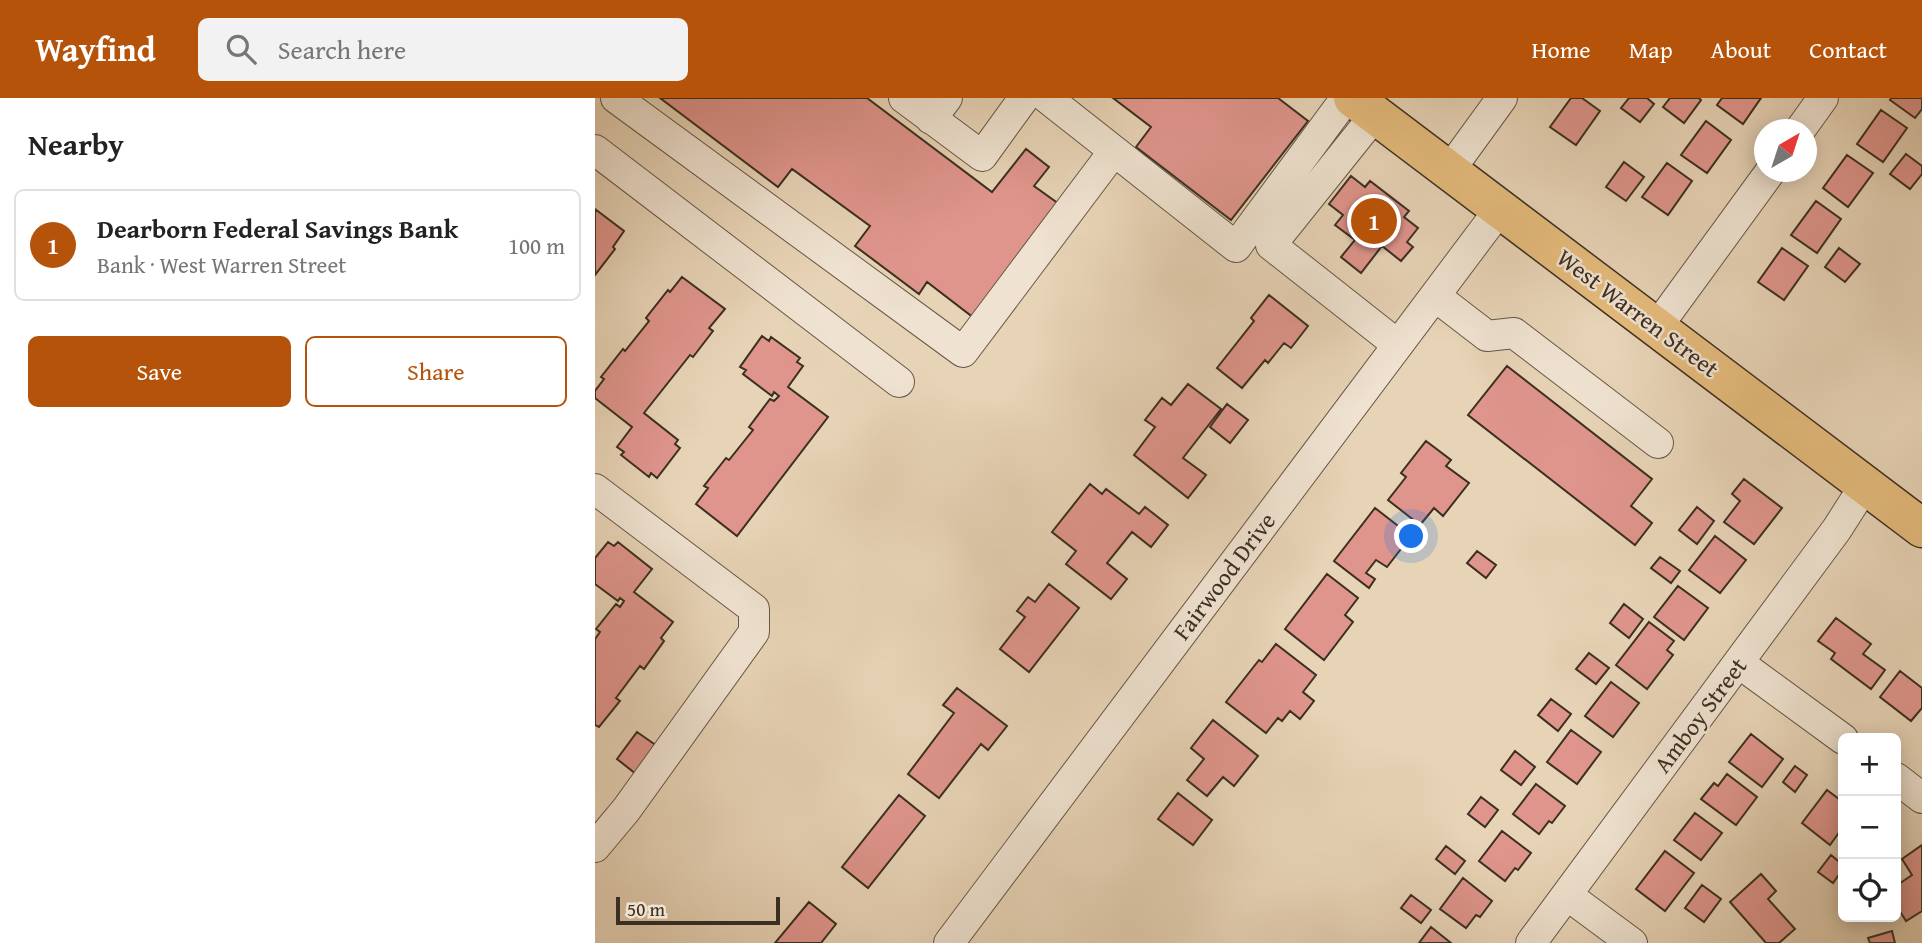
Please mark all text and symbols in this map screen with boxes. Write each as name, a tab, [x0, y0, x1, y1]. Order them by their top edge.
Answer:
search box	[198, 18, 688, 81]
text: Wayfind	[35, 25, 156, 73]
icon: search	[222, 30, 260, 68]
text: Search here	[278, 30, 406, 69]
text: Home	[1532, 32, 1591, 67]
text: Map	[1629, 32, 1673, 67]
text: About	[1711, 32, 1771, 67]
text: Contact	[1809, 32, 1887, 67]
north arrow	[1754, 119, 1817, 182]
text: Nearby	[28, 122, 124, 166]
pin: 1	[1351, 195, 1397, 247]
text: Dearborn Federal Savings Bank	[97, 209, 458, 248]
text: 1	[47, 229, 59, 262]
text: 100 m	[508, 229, 565, 262]
street label: West Warren Street	[1550, 240, 1727, 386]
text: Bank · West Warren Street	[97, 248, 346, 281]
button: Save	[28, 336, 291, 407]
button: Share	[305, 336, 567, 407]
street label: Fairwood Drive	[1164, 505, 1284, 647]
your location	[1394, 519, 1428, 553]
street label: Amboy Street	[1645, 649, 1755, 780]
map controls	[1838, 733, 1901, 922]
button: +	[1838, 733, 1901, 796]
button: −	[1838, 796, 1901, 859]
button: locate	[1838, 859, 1901, 922]
scale bar	[616, 894, 781, 926]
text: 50 m	[627, 895, 665, 923]

